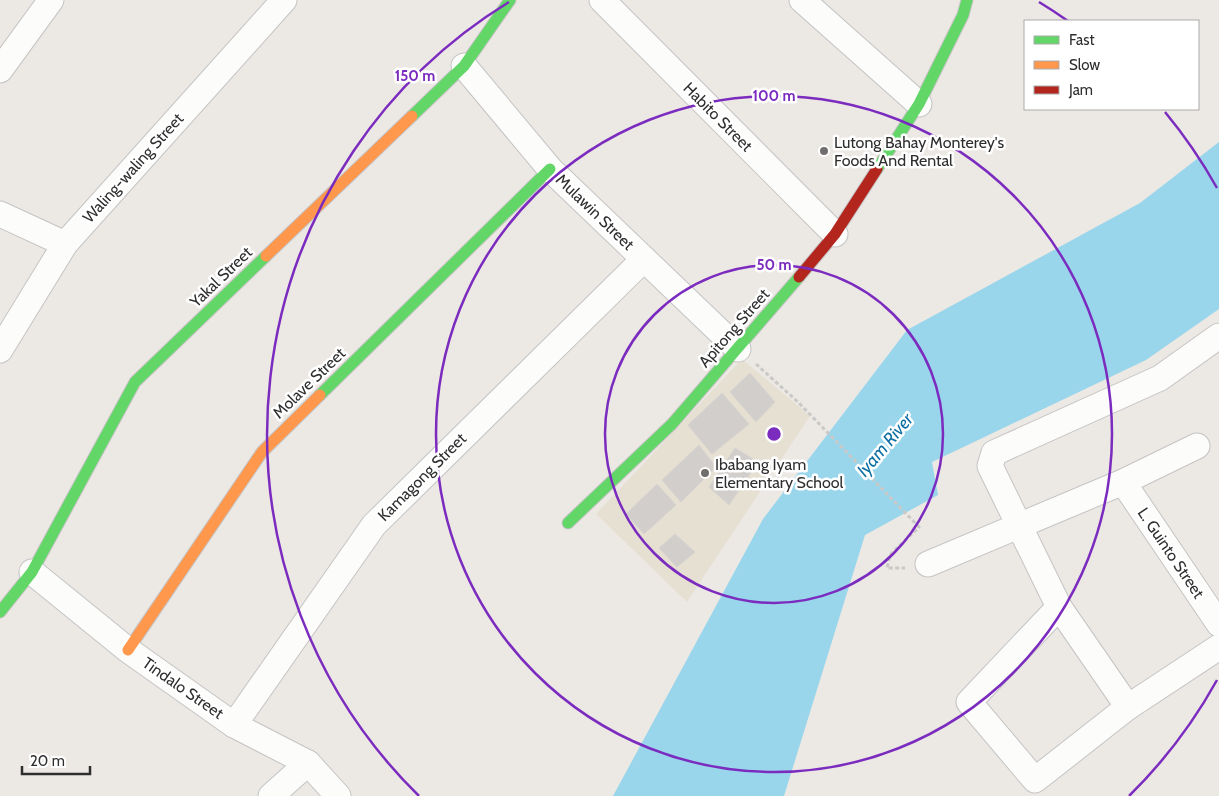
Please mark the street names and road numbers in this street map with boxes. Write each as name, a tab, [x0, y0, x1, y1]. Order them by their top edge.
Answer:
street label: Habito Street	[679, 78, 757, 156]
street label: Waling-waling Street	[79, 109, 188, 227]
street label: Mulawin Street	[552, 170, 638, 254]
street label: Yakal Street	[185, 242, 256, 312]
street label: Apitong Street	[695, 284, 774, 371]
street label: Molave Street	[269, 343, 350, 422]
street label: Kamagong Street	[374, 429, 470, 525]
street label: L. Guinto Street	[1134, 504, 1209, 602]
street label: Tindalo Street	[139, 653, 228, 723]

